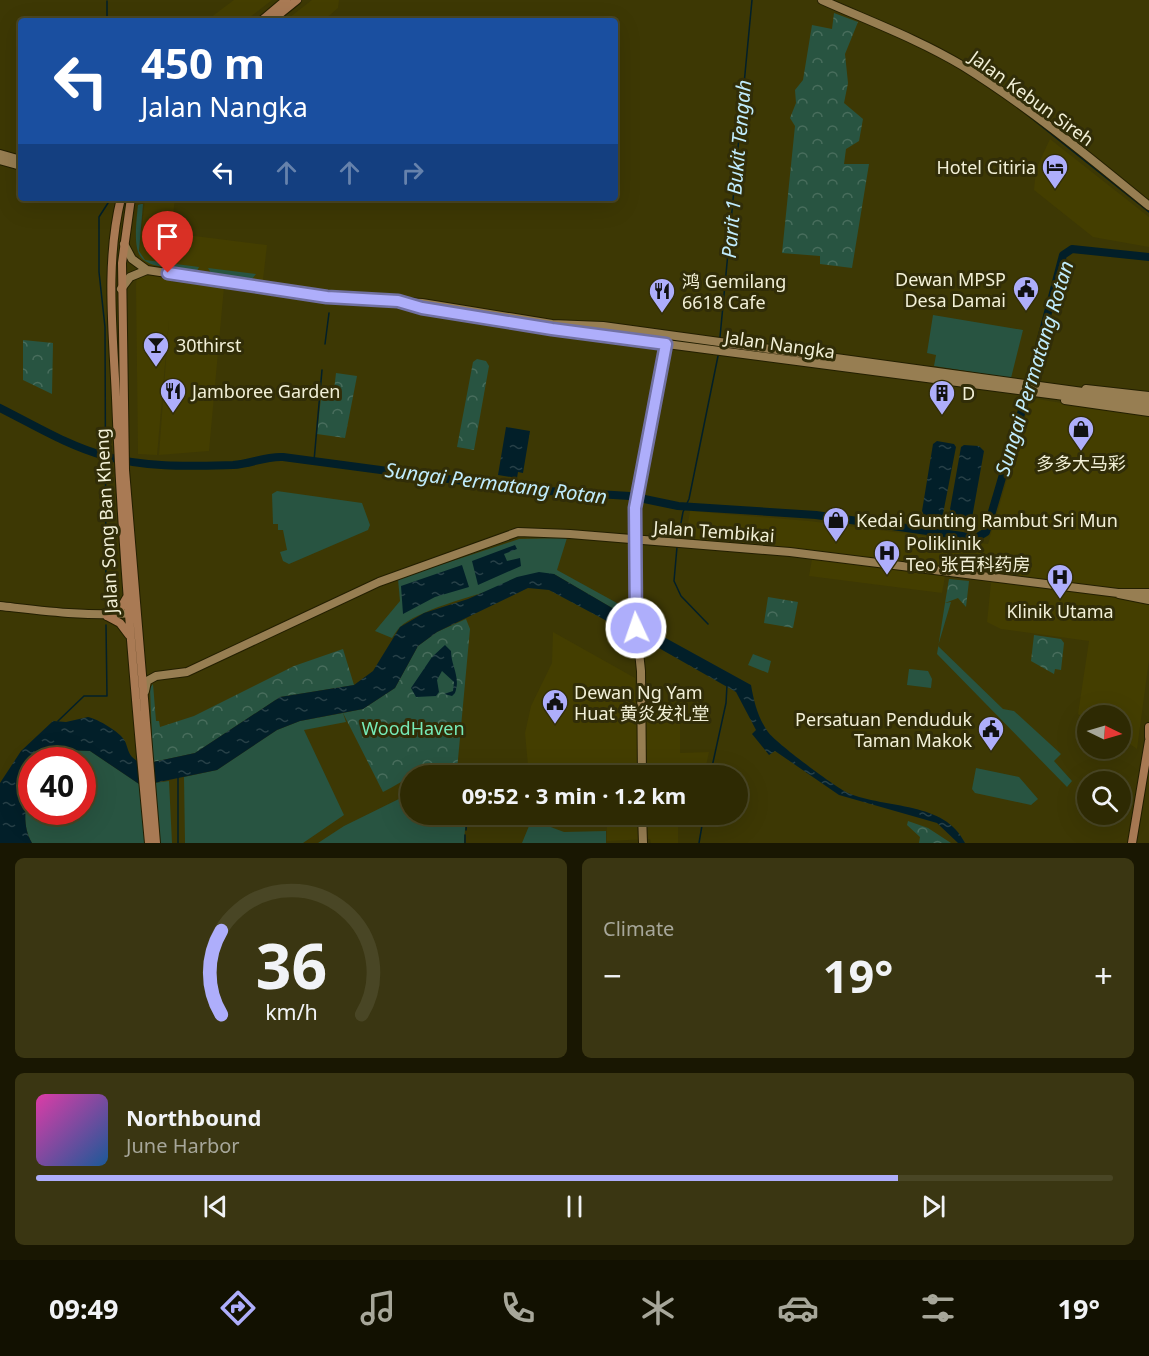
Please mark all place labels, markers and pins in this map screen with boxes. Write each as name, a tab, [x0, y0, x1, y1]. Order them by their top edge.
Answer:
hotel icon: Hotel Citiria	[1040, 152, 1070, 190]
place label: Hotel Citiria	[936, 155, 1036, 179]
pin	[142, 211, 193, 273]
place label: Dewan MPSP Desa Damai	[895, 267, 1006, 312]
place label: 鸿 Gemilang 6618 Cafe	[682, 269, 786, 314]
public building icon: Dewan MPSP Desa Damai	[1011, 274, 1041, 312]
restaurant icon: 鸿 Gemilang 6618 Cafe	[647, 276, 677, 314]
bar icon: 30thirst	[141, 330, 171, 368]
place label: 30thirst	[176, 333, 242, 357]
restaurant icon: Jamboree Garden	[158, 376, 188, 414]
building icon: D	[927, 378, 957, 416]
place label: Jamboree Garden	[190, 379, 340, 403]
place label: D	[962, 381, 975, 405]
shop icon: 多多大马彩	[1066, 414, 1096, 452]
place label: 多多大马彩	[1036, 451, 1126, 475]
shop icon: Kedai Gunting Rambut Sri Mun	[821, 505, 851, 543]
place label: Kedai Gunting Rambut Sri Mun	[856, 508, 1118, 532]
place label: Poliklinik Teo 张百科药房	[906, 531, 1030, 576]
hospital icon: Poliklinik Teo 张百科药房	[872, 538, 902, 576]
hospital icon: Klinik Utama	[1045, 562, 1075, 600]
place label: Klinik Utama	[1006, 599, 1114, 623]
place label: Dewan Ng Yam Huat 黄炎发礼堂	[574, 680, 710, 725]
public building icon: Dewan Ng Yam Huat 黄炎发礼堂	[540, 687, 570, 725]
place label: Persatuan Penduduk Taman Makok	[795, 707, 972, 752]
public building icon: Persatuan Penduduk Taman Makok	[976, 714, 1006, 752]

